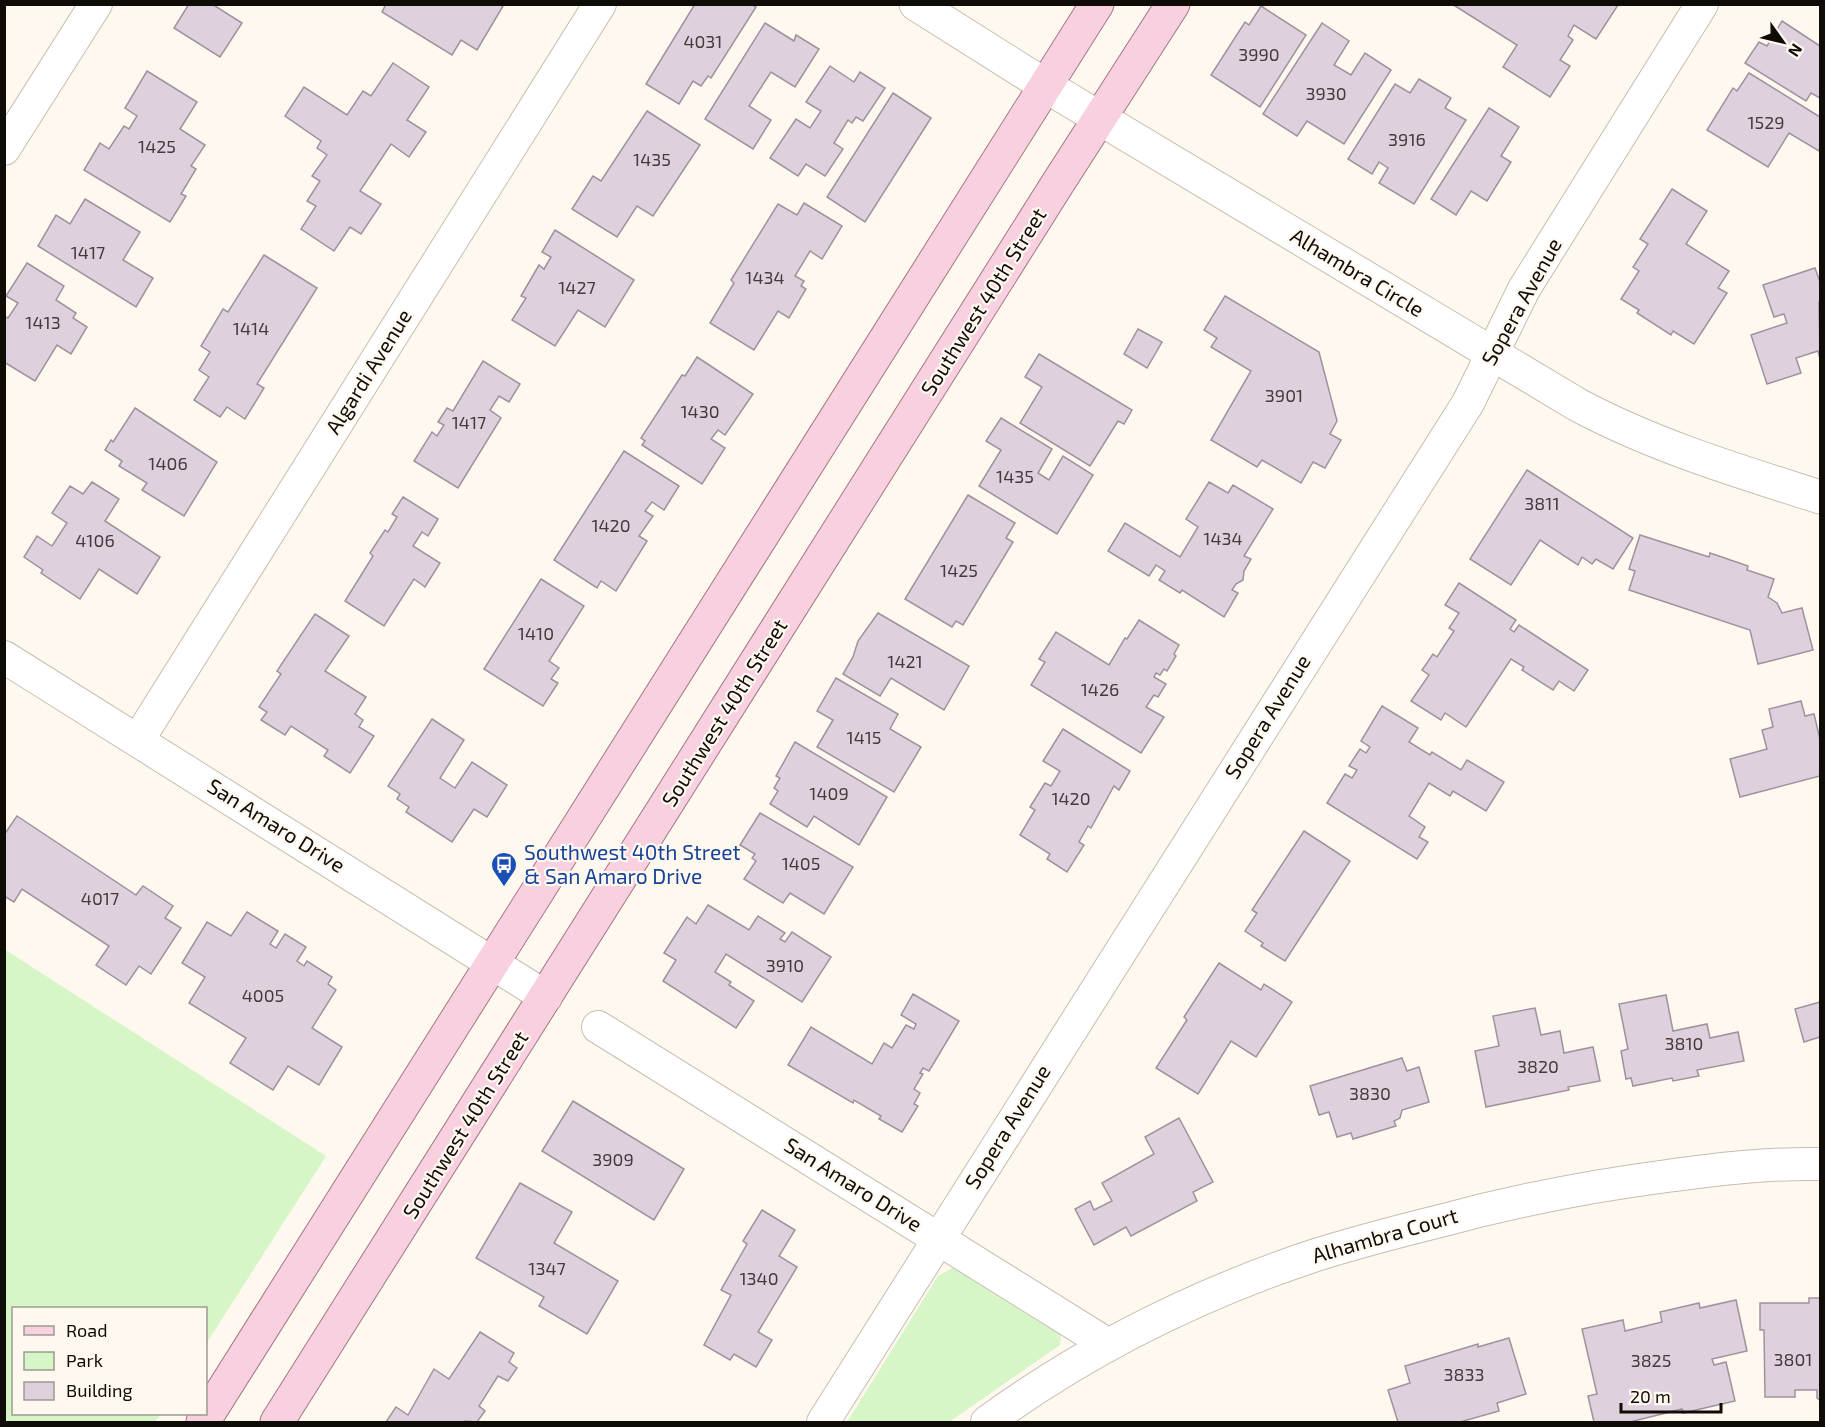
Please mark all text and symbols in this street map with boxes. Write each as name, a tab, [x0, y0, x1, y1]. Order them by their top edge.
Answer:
north arrow	[1753, 12, 1813, 72]
house number: 4031	[683, 30, 723, 52]
text: N	[1785, 41, 1807, 61]
house number: 3990	[1238, 43, 1280, 65]
house number: 3930	[1305, 82, 1347, 104]
house number: 1529	[1747, 111, 1785, 133]
house number: 3916	[1388, 128, 1426, 150]
house number: 1425	[138, 135, 176, 157]
house number: 1435	[633, 148, 671, 170]
street label: Southwest 40th Street	[915, 203, 1051, 400]
street label: Alhambra Circle	[1287, 222, 1429, 321]
street label: Sopera Avenue	[1475, 233, 1566, 369]
house number: 1417	[71, 241, 105, 263]
house number: 1434	[745, 266, 785, 288]
house number: 1427	[558, 276, 596, 298]
street label: Algardi Avenue	[319, 304, 416, 438]
house number: 1413	[25, 311, 61, 333]
house number: 1414	[233, 317, 269, 339]
house number: 3901	[1265, 384, 1303, 406]
house number: 1430	[680, 400, 720, 422]
house number: 1417	[452, 411, 486, 433]
house number: 1406	[148, 452, 188, 474]
house number: 1435	[996, 465, 1034, 487]
house number: 3811	[1524, 492, 1560, 514]
house number: 1420	[591, 514, 631, 536]
house number: 1434	[1203, 527, 1243, 549]
house number: 4106	[75, 529, 115, 551]
house number: 1425	[940, 559, 978, 581]
street label: Southwest 40th Street	[656, 614, 792, 811]
house number: 1410	[518, 622, 554, 644]
house number: 1421	[887, 650, 923, 672]
street label: Sopera Avenue	[1219, 650, 1315, 783]
house number: 1426	[1081, 678, 1119, 700]
house number: 1415	[846, 726, 882, 748]
street label: San Amaro Drive	[203, 772, 350, 877]
house number: 1409	[809, 782, 849, 804]
house number: 1420	[1051, 787, 1091, 809]
place label: Southwest 40th Street & San Amaro Drive	[524, 839, 741, 888]
bus stop icon: Southwest 40th Street & San Amaro Drive	[489, 850, 519, 888]
house number: 1405	[782, 852, 820, 874]
house number: 4017	[81, 887, 119, 909]
house number: 3910	[766, 954, 804, 976]
house number: 4005	[242, 984, 284, 1006]
street label: Southwest 40th Street	[397, 1026, 533, 1223]
house number: 3810	[1665, 1032, 1703, 1054]
house number: 3820	[1517, 1055, 1559, 1077]
street label: Sopera Avenue	[959, 1060, 1055, 1193]
house number: 3830	[1349, 1082, 1391, 1104]
street label: San Amaro Drive	[780, 1131, 927, 1236]
house number: 3909	[592, 1148, 634, 1170]
street label: Alhambra Court	[1309, 1202, 1460, 1267]
house number: 1347	[528, 1257, 566, 1279]
house number: 1340	[739, 1267, 779, 1289]
legend	[12, 1307, 207, 1415]
text: Road	[66, 1319, 107, 1341]
house number: 3801	[1774, 1348, 1812, 1370]
text: Park	[66, 1349, 103, 1371]
house number: 3825	[1631, 1349, 1671, 1371]
house number: 3833	[1444, 1363, 1484, 1385]
scale bar	[1621, 1376, 1722, 1414]
text: Building	[66, 1379, 133, 1401]
text: 20 m	[1630, 1385, 1671, 1407]

